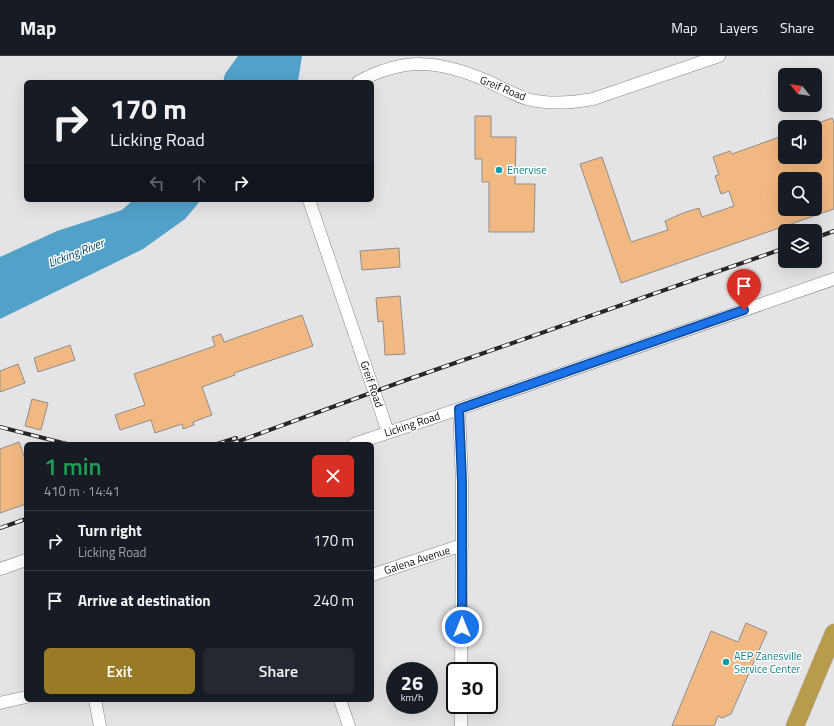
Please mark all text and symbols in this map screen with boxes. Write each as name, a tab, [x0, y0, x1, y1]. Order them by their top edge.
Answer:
text: Map	[20, 13, 56, 42]
text: Map	[671, 17, 697, 38]
text: Layers	[719, 17, 758, 38]
text: Share	[780, 17, 814, 38]
north arrow	[778, 68, 822, 112]
map controls	[778, 68, 822, 268]
street label: Greif Road	[478, 72, 529, 105]
text: 170 m	[110, 87, 187, 130]
icon: right	[44, 96, 96, 148]
button: sound	[778, 120, 822, 164]
text: Licking Road	[110, 126, 205, 153]
place label: Enervise	[507, 162, 547, 178]
marker: Enervise	[494, 165, 504, 175]
icon: left	[146, 172, 168, 194]
icon: ahead	[188, 172, 210, 194]
icon: right	[230, 172, 252, 194]
button: search	[778, 172, 822, 216]
button: layers	[778, 224, 822, 268]
water label: Licking River	[45, 232, 109, 272]
pin	[727, 269, 761, 310]
icon: arrive	[733, 275, 755, 297]
street label: Greif Road	[357, 359, 387, 410]
street label: Licking Road	[382, 407, 442, 441]
text: 1 min	[44, 448, 102, 484]
button: close	[312, 455, 354, 497]
text: 410 m · 14:41	[44, 481, 120, 501]
text: Turn right	[78, 519, 142, 542]
text: 170 m	[313, 529, 354, 552]
icon: right	[44, 530, 66, 552]
text: Licking Road	[78, 542, 146, 562]
street label: Galena Avenue	[382, 542, 453, 578]
text: Arrive at destination	[78, 589, 211, 612]
text: 240 m	[313, 589, 354, 612]
icon: arrive	[44, 590, 66, 612]
position arrow	[441, 606, 483, 648]
button: Exit	[44, 648, 195, 694]
button: Share	[203, 648, 354, 694]
place label: AEP Zanesville Service Center	[734, 648, 802, 677]
marker: AEP Zanesville Service Center	[721, 657, 731, 667]
speed limit sign: 30	[446, 662, 498, 714]
text: 26	[401, 667, 423, 698]
text: km/h	[401, 690, 423, 705]

